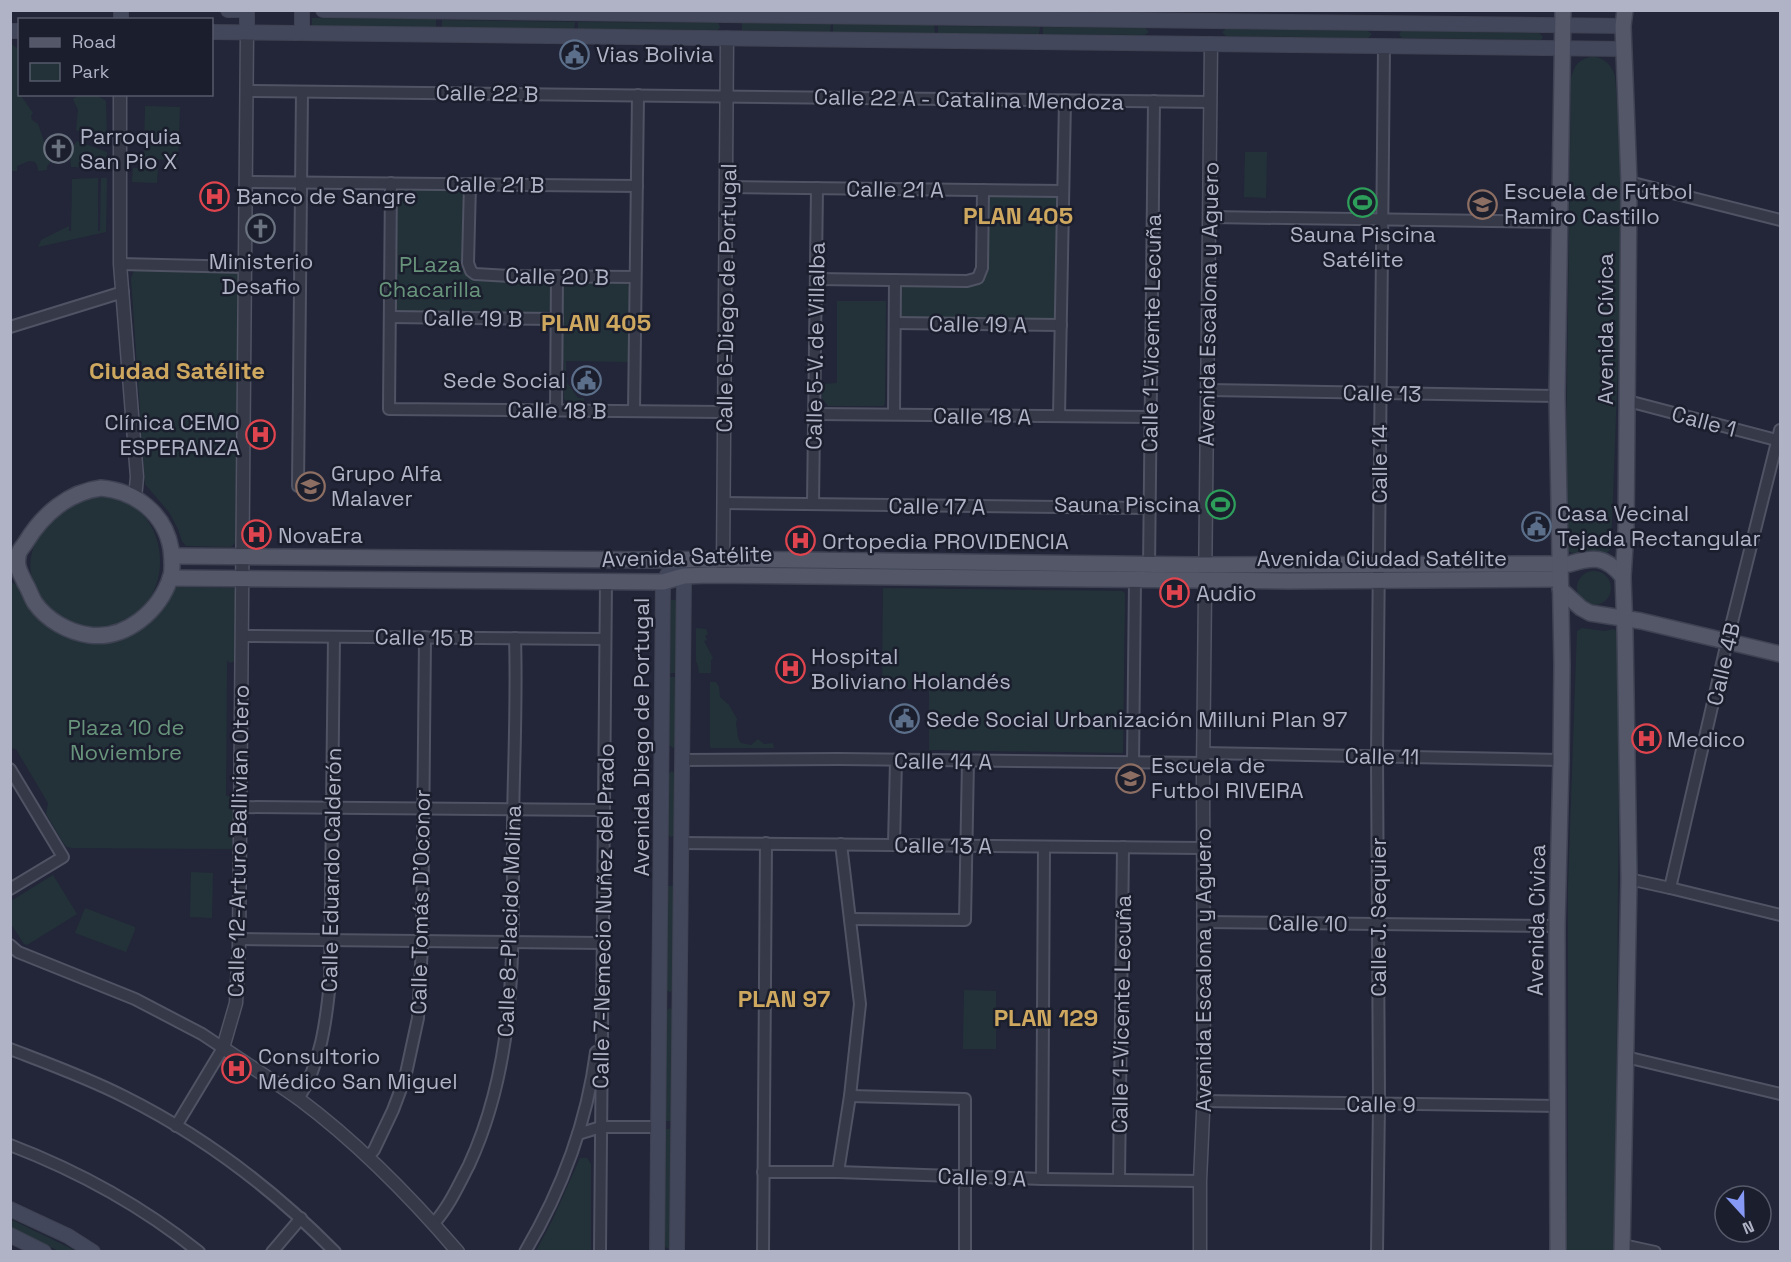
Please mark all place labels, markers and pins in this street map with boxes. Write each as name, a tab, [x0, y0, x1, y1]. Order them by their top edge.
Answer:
public building icon: Vias Bolivia	[559, 38, 591, 70]
place label: Vias Bolivia	[596, 40, 714, 68]
place label: Parroquia San Pio X	[80, 122, 181, 175]
church icon: Parroquia San Pio X	[43, 133, 75, 165]
place label: Escuela de Fútbol Ramiro Castillo	[1504, 177, 1693, 230]
hospital icon: Banco de Sangre	[199, 180, 231, 212]
place label: Banco de Sangre	[236, 182, 417, 210]
sports icon: Sauna Piscina Satélite	[1347, 186, 1379, 218]
school or university icon: Escuela de Fútbol Ramiro Castillo	[1467, 188, 1499, 220]
church icon: Ministerio Desafio	[245, 213, 277, 245]
place label: Sauna Piscina Satélite	[1290, 220, 1436, 273]
place label: Ministerio Desafio	[209, 247, 313, 300]
public building icon: Sede Social	[571, 364, 603, 396]
place label: Sede Social	[443, 366, 566, 394]
place label: Clínica CEMO ESPERANZA	[105, 408, 240, 461]
hospital icon: Clínica CEMO ESPERANZA	[245, 419, 277, 451]
place label: Grupo Alfa Malaver	[331, 459, 442, 512]
school or university icon: Grupo Alfa Malaver	[294, 470, 326, 502]
sports icon: Sauna Piscina	[1205, 488, 1237, 520]
place label: Sauna Piscina	[1054, 490, 1200, 518]
place label: Casa Vecinal Tejada Rectangular	[1557, 499, 1761, 552]
public building icon: Casa Vecinal Tejada Rectangular	[1520, 510, 1552, 542]
hospital icon: NovaEra	[241, 519, 273, 551]
place label: NovaEra	[278, 521, 363, 549]
hospital icon: Ortopedia PROVIDENCIA	[785, 525, 817, 557]
place label: Ortopedia PROVIDENCIA	[822, 527, 1069, 555]
hospital icon: Audio	[1159, 577, 1191, 609]
place label: Audio	[1196, 579, 1256, 607]
place label: Hospital Boliviano Holandés	[811, 642, 1011, 695]
hospital icon: Hospital Boliviano Holandés	[774, 653, 806, 685]
public building icon: Sede Social Urbanización Milluni Plan 97	[889, 703, 921, 735]
place label: Sede Social Urbanización Milluni Plan 97	[926, 705, 1347, 733]
hospital icon: Medico	[1630, 723, 1662, 755]
place label: Medico	[1667, 725, 1745, 753]
place label: Escuela de Futbol RIVEIRA	[1151, 751, 1304, 804]
school or university icon: Escuela de Futbol RIVEIRA	[1114, 762, 1146, 794]
place label: Consultorio Médico San Miguel	[258, 1042, 458, 1095]
hospital icon: Consultorio Médico San Miguel	[221, 1053, 253, 1085]

